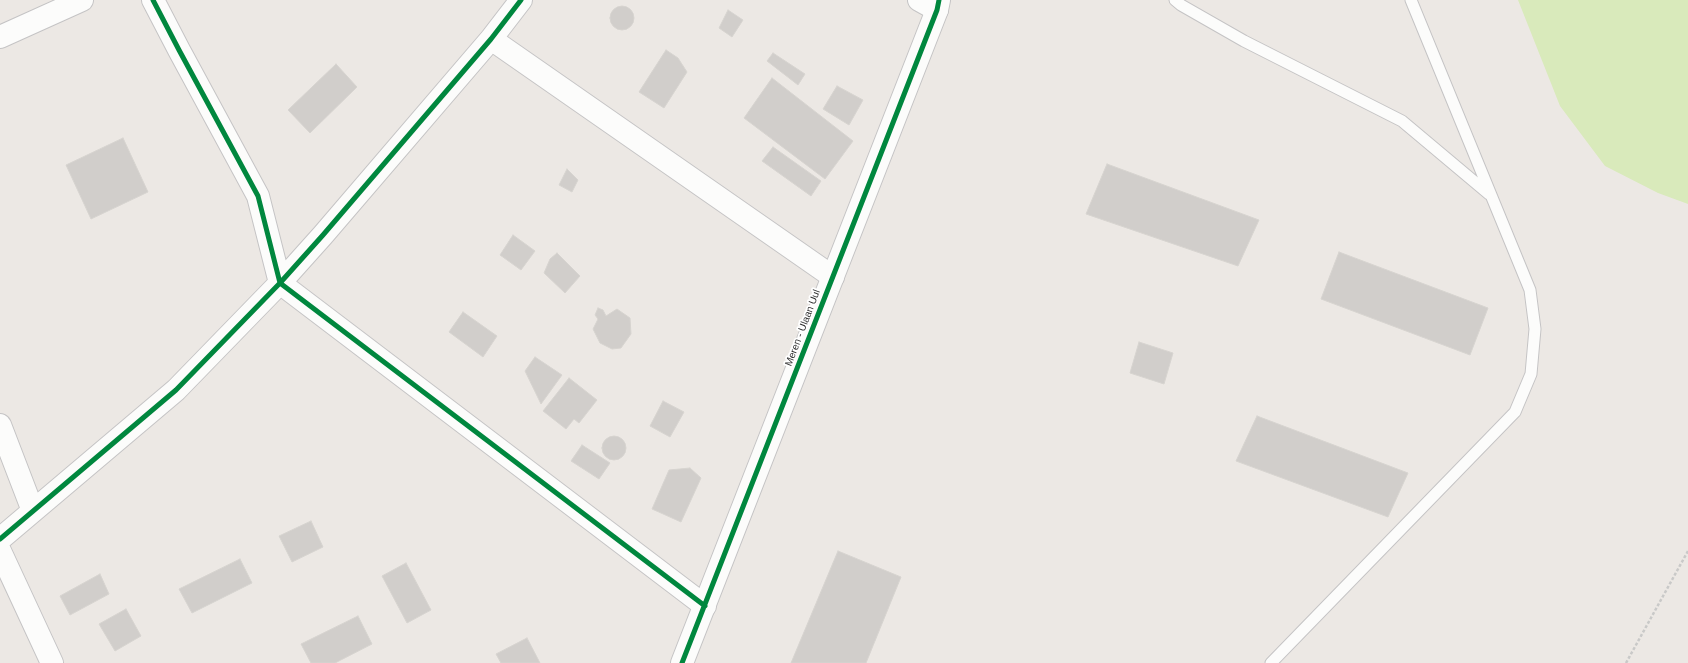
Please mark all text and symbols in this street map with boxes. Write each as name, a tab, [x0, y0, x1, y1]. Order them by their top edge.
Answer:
street label: Meren - Ulaan Uul	[783, 288, 823, 368]

